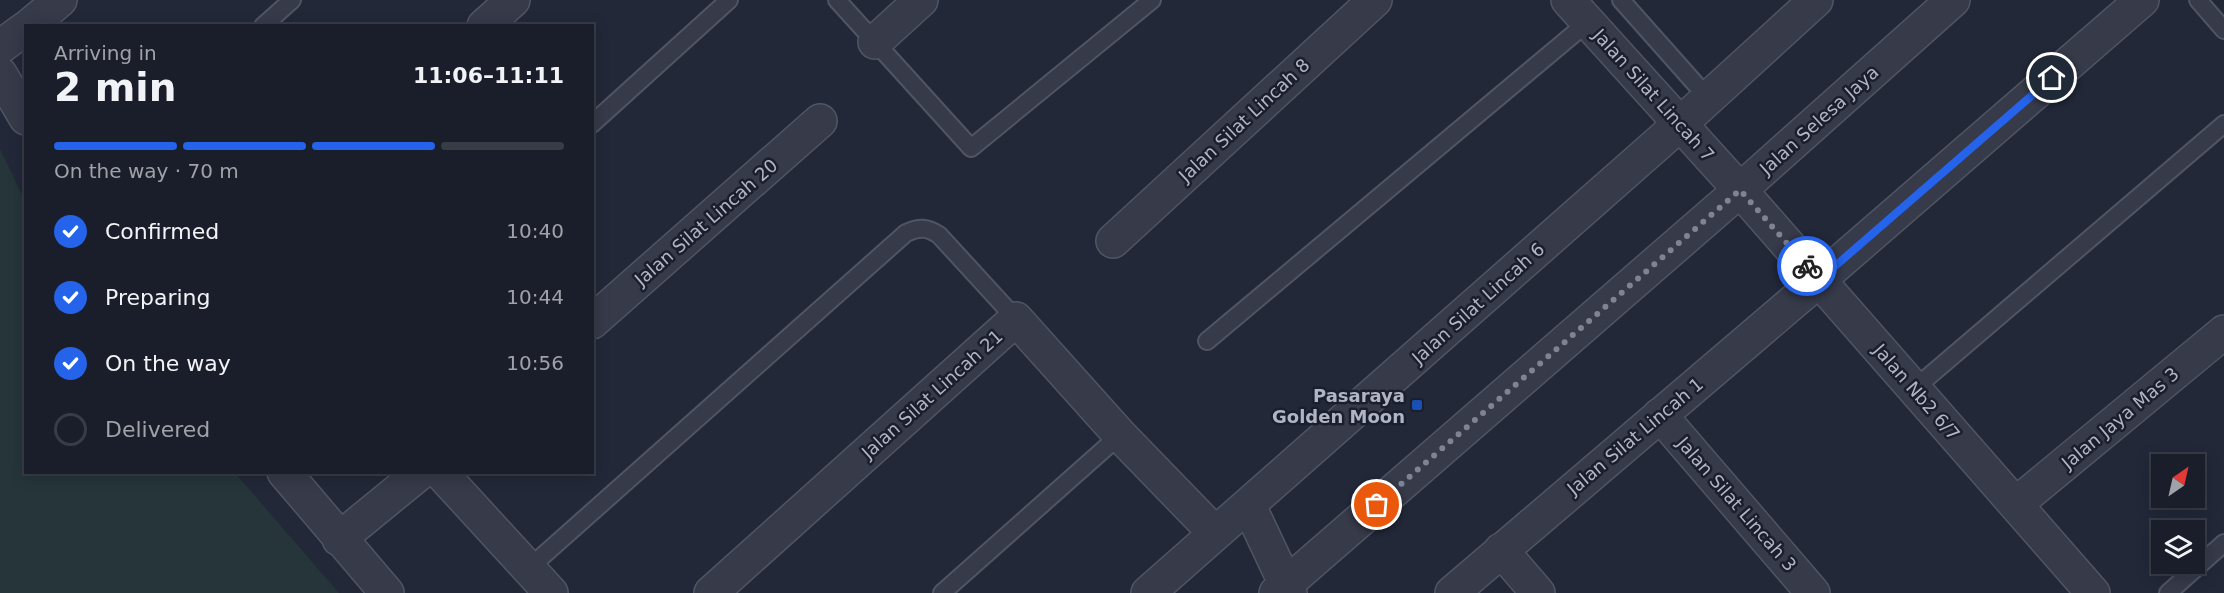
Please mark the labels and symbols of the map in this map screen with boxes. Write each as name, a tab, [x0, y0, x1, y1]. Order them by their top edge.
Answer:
street label: Jalan Silat Lincah 7	[1588, 24, 1719, 165]
pin	[2026, 52, 2077, 103]
street label: Jalan Silat Lincah 8	[1174, 54, 1314, 187]
street label: Jalan Selesa Jaya	[1755, 61, 1883, 179]
street label: Jalan Silat Lincah 20	[630, 154, 782, 290]
courier	[1777, 236, 1837, 296]
street label: Jalan Silat Lincah 6	[1407, 238, 1548, 369]
street label: Jalan Silat Lincah 21	[857, 325, 1007, 463]
street label: Jalan Nb2 6/7	[1869, 339, 1964, 444]
street label: Jalan Jaya Mas 3	[2056, 363, 2183, 474]
street label: Jalan Silat Lincah 1	[1562, 373, 1707, 500]
place label: Pasaraya Golden Moon	[1272, 385, 1405, 427]
marker: Pasaraya Golden Moon	[1410, 398, 1424, 412]
street label: Jalan Silat Lincah 3	[1672, 432, 1801, 575]
north arrow	[2151, 454, 2205, 508]
pin	[1351, 479, 1402, 530]

